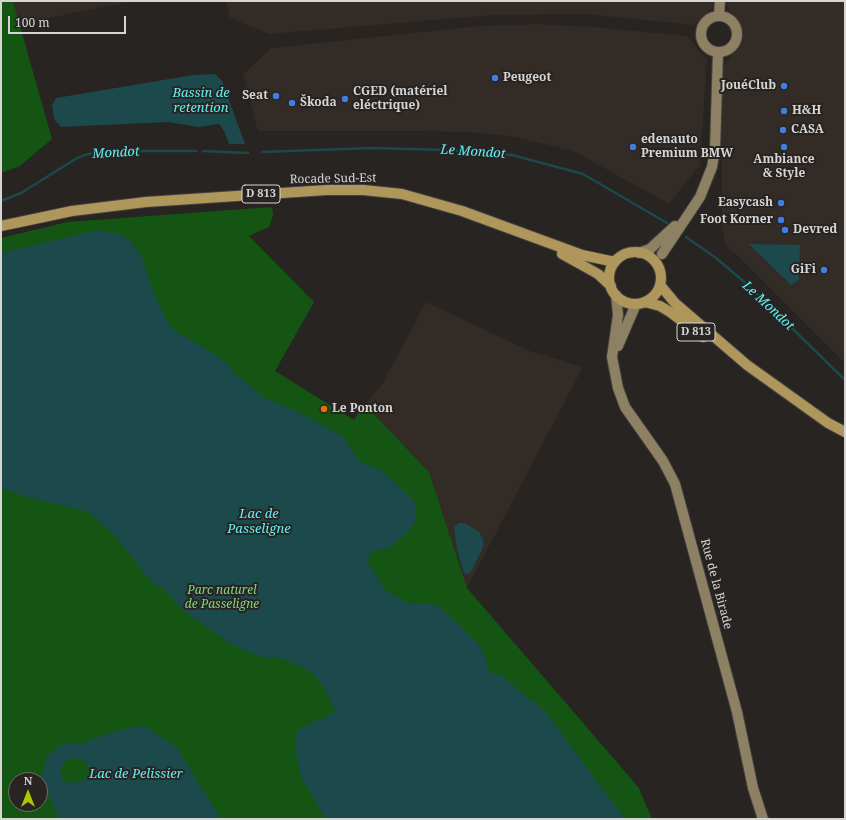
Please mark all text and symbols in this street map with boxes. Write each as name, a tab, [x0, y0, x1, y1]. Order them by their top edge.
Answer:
scale bar	[10, 8, 128, 34]
text: 100 m	[15, 14, 50, 31]
place label: Peugeot	[503, 71, 551, 85]
marker: Peugeot	[490, 73, 500, 83]
place label: JouéClub	[721, 79, 776, 93]
marker: JouéClub	[779, 81, 789, 91]
water label: Bassin de retention	[172, 85, 230, 116]
place label: CGED (matériel eléctrique)	[353, 85, 448, 113]
place label: Seat	[242, 89, 268, 103]
marker: Seat	[271, 91, 281, 101]
marker: CGED (matériel eléctrique)	[340, 94, 350, 104]
place label: Škoda	[300, 96, 337, 110]
marker: Škoda	[287, 98, 297, 108]
place label: H&H	[792, 104, 821, 118]
marker: H&H	[779, 106, 789, 116]
place label: CASA	[791, 123, 824, 137]
marker: CASA	[778, 125, 788, 135]
place label: edenauto Premium BMW	[641, 133, 733, 161]
water label: Le Mondot	[440, 142, 506, 162]
marker: edenauto Premium BMW	[628, 142, 638, 152]
marker: Ambiance & Style	[779, 142, 789, 152]
water label: Mondot	[92, 144, 140, 162]
place label: Ambiance & Style	[753, 153, 815, 181]
street label: Rocade Sud-Est	[290, 171, 376, 187]
road number: D 813	[242, 185, 280, 203]
place label: Easycash	[718, 196, 773, 210]
marker: Easycash	[776, 198, 786, 208]
place label: Foot Korner	[700, 213, 773, 227]
marker: Foot Korner	[776, 215, 786, 225]
place label: Devred	[793, 223, 837, 237]
marker: Devred	[780, 225, 790, 235]
place label: GiFi	[791, 263, 816, 277]
marker: GiFi	[819, 265, 829, 275]
water label: Le Mondot	[739, 278, 797, 334]
road number: D 813	[677, 323, 715, 341]
place label: Le Ponton	[332, 402, 393, 416]
marker: Le Ponton	[319, 404, 329, 414]
water label: Lac de Passeligne	[227, 506, 291, 537]
street label: Rue de la Birade	[697, 537, 735, 631]
park label: Parc naturel de Passeligne	[185, 584, 259, 612]
water label: Lac de Pelissier	[89, 766, 183, 782]
north arrow	[8, 772, 48, 812]
text: N	[24, 773, 32, 788]

